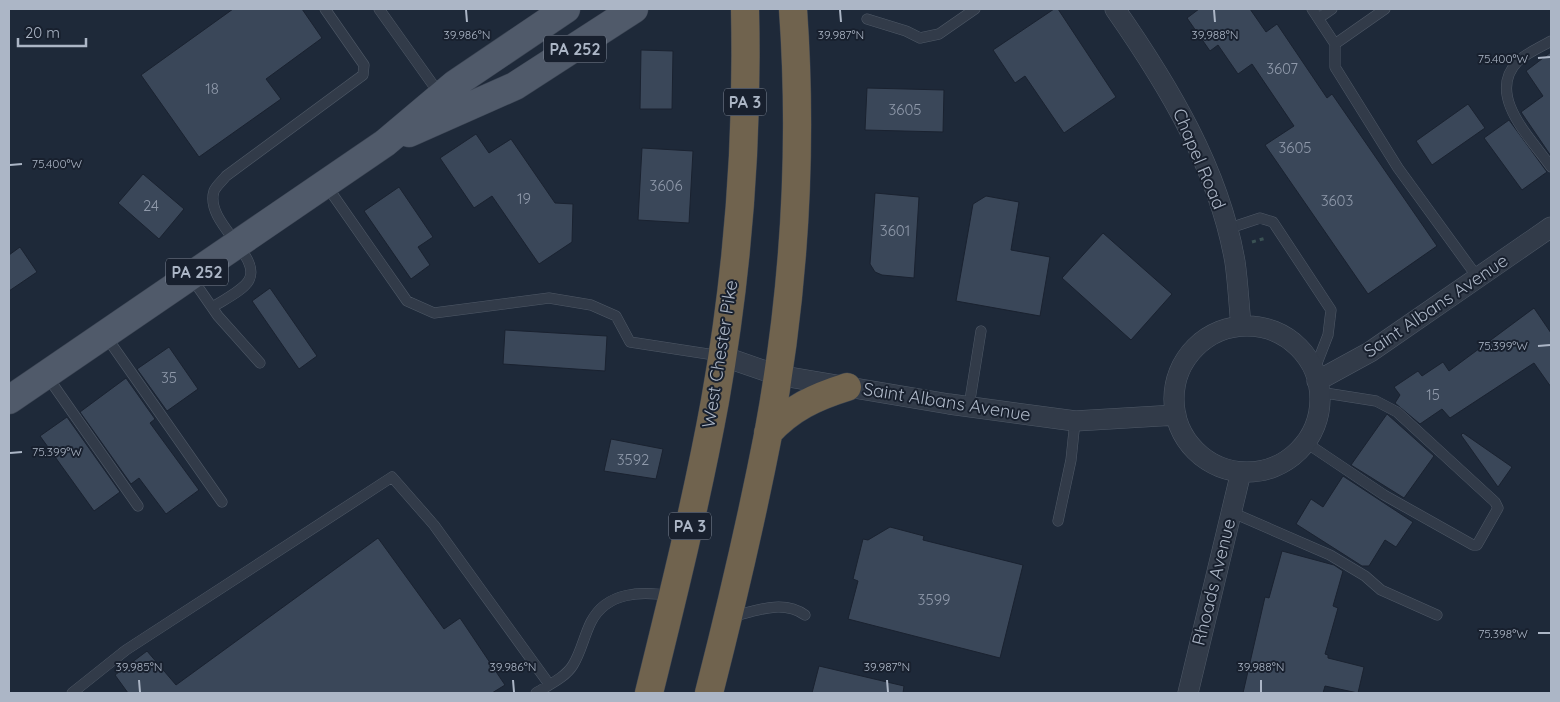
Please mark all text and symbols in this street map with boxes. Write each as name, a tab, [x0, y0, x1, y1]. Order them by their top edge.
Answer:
scale bar	[18, 15, 85, 47]
text: 20 m	[25, 23, 60, 42]
text: 39.986°N	[443, 27, 491, 42]
text: 39.987°N	[818, 27, 864, 42]
text: 39.988°N	[1191, 27, 1239, 42]
road number: PA 252	[544, 36, 606, 62]
text: 75.400°W	[1478, 51, 1529, 66]
house number: 3607	[1266, 59, 1298, 78]
house number: 18	[205, 79, 219, 98]
road number: PA 3	[724, 88, 766, 115]
house number: 3605	[888, 100, 922, 119]
street label: Chapel Road	[1168, 105, 1231, 213]
house number: 3605	[1278, 138, 1312, 157]
text: 75.400°W	[32, 156, 83, 171]
house number: 3606	[650, 176, 682, 195]
house number: 19	[517, 189, 531, 208]
house number: 3603	[1321, 191, 1353, 210]
house number: 24	[143, 196, 159, 215]
house number: 3601	[880, 221, 910, 240]
street label: Saint Albans Avenue	[1359, 249, 1512, 362]
road number: PA 252	[166, 258, 228, 286]
street label: West Chester Pike	[696, 278, 743, 429]
text: 75.399°W	[1478, 338, 1528, 353]
house number: 35	[161, 368, 177, 387]
street label: Saint Albans Avenue	[862, 377, 1032, 426]
house number: 15	[1426, 385, 1440, 404]
text: 75.399°W	[32, 444, 82, 459]
house number: 3592	[617, 450, 649, 469]
road number: PA 3	[669, 512, 711, 540]
street label: Rhoads Avenue	[1187, 516, 1240, 648]
house number: 3599	[918, 590, 950, 609]
text: 75.398°W	[1478, 626, 1528, 641]
text: 39.985°N	[115, 659, 163, 674]
text: 39.986°N	[489, 659, 537, 674]
text: 39.987°N	[864, 659, 910, 674]
text: 39.988°N	[1237, 659, 1285, 674]

